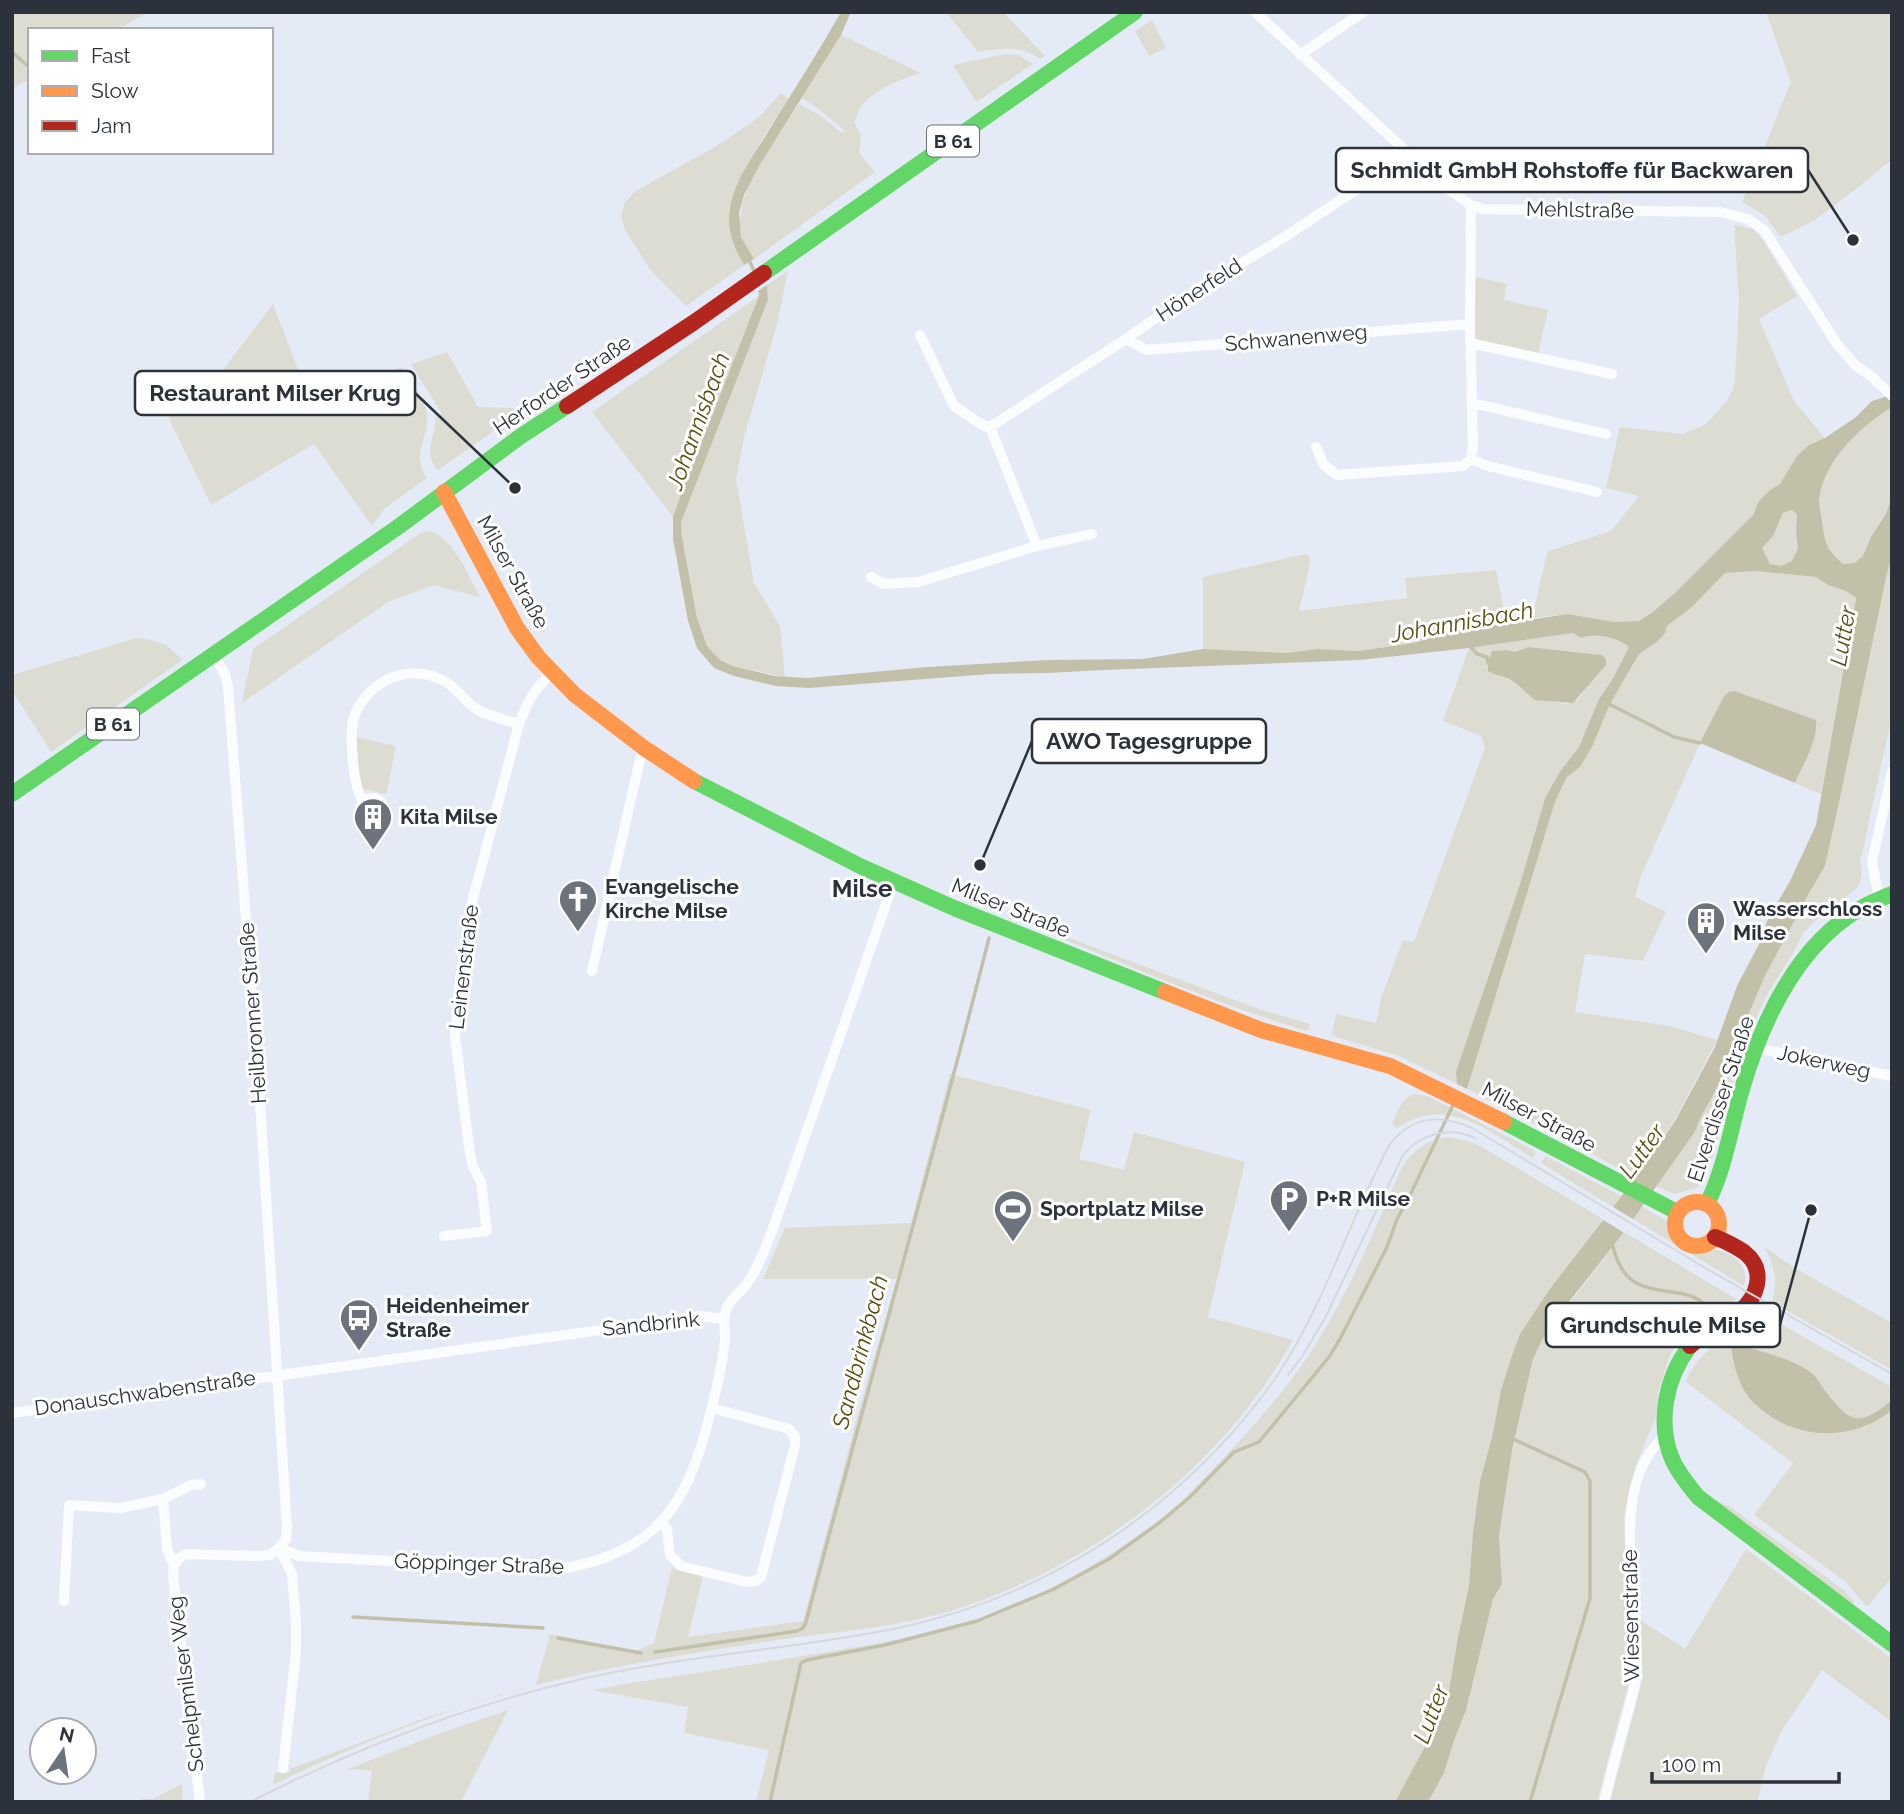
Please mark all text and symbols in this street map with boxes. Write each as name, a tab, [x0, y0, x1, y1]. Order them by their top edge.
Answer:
legend	[28, 28, 273, 154]
text: Fast	[91, 43, 131, 68]
text: Slow	[91, 78, 139, 103]
text: Jam	[91, 113, 132, 138]
road number: B 61	[927, 125, 979, 156]
callout: Schmidt GmbH Rohstoffe für Backwaren	[1336, 148, 1808, 192]
text: Schmidt GmbH Rohstoffe für Backwaren	[1351, 156, 1793, 183]
street label: Mehlstraße	[1526, 196, 1634, 223]
street label: Hönerfeld	[1151, 253, 1246, 327]
street label: Schwanenweg	[1224, 319, 1368, 356]
street label: Herforder Straße	[488, 329, 635, 440]
water label: Johannisbach	[660, 349, 735, 494]
callout: Restaurant Milser Krug	[135, 371, 415, 415]
text: Restaurant Milser Krug	[149, 379, 401, 406]
street label: Milser Straße	[472, 511, 555, 633]
water label: Johannisbach	[1388, 596, 1535, 647]
water label: Lutter	[1824, 603, 1861, 668]
road number: B 61	[87, 708, 139, 740]
callout: AWO Tagesgruppe	[1032, 719, 1266, 763]
text: AWO Tagesgruppe	[1046, 727, 1252, 754]
building icon: Kita Milse	[352, 796, 394, 851]
place label: Kita Milse	[400, 804, 498, 829]
street label: Milser Straße	[948, 872, 1074, 943]
place label: Evangelische Kirche Milse	[605, 874, 739, 923]
district label: Milse	[832, 874, 892, 903]
church icon: Evangelische Kirche Milse	[557, 878, 599, 933]
place label: Wasserschloss Milse	[1733, 896, 1882, 945]
building icon: Wasserschloss Milse	[1685, 900, 1727, 955]
street label: Leinenstraße	[443, 903, 484, 1031]
street label: Heilbronner Straße	[234, 922, 271, 1105]
street label: Elverdisser Straße	[1682, 1013, 1759, 1185]
street label: Jokerweg	[1775, 1039, 1873, 1084]
street label: Milser Straße	[1478, 1076, 1601, 1157]
water label: Lutter	[1613, 1117, 1671, 1183]
parking icon: P+R Milse	[1268, 1178, 1310, 1233]
place label: P+R Milse	[1316, 1186, 1410, 1211]
sports icon: Sportplatz Milse	[992, 1188, 1034, 1243]
place label: Sportplatz Milse	[1040, 1196, 1204, 1221]
water label: Sandbrinkbach	[826, 1272, 893, 1433]
place label: Heidenheimer Straße	[386, 1293, 529, 1342]
bus stop icon: Heidenheimer Straße	[338, 1297, 380, 1352]
callout: Grundschule Milse	[1546, 1303, 1780, 1347]
street label: Sandbrink	[601, 1306, 701, 1341]
text: Grundschule Milse	[1560, 1311, 1766, 1338]
street label: Donauschwabenstraße	[33, 1365, 257, 1420]
street label: Göppinger Straße	[394, 1548, 564, 1579]
street label: Wiesenstraße	[1617, 1549, 1644, 1683]
street label: Schelpmilser Weg	[162, 1595, 209, 1773]
water label: Lutter	[1407, 1680, 1454, 1747]
north arrow	[28, 1716, 98, 1786]
text: N	[57, 1722, 76, 1747]
scale bar	[1652, 1741, 1839, 1785]
text: 100 m	[1662, 1752, 1721, 1777]

